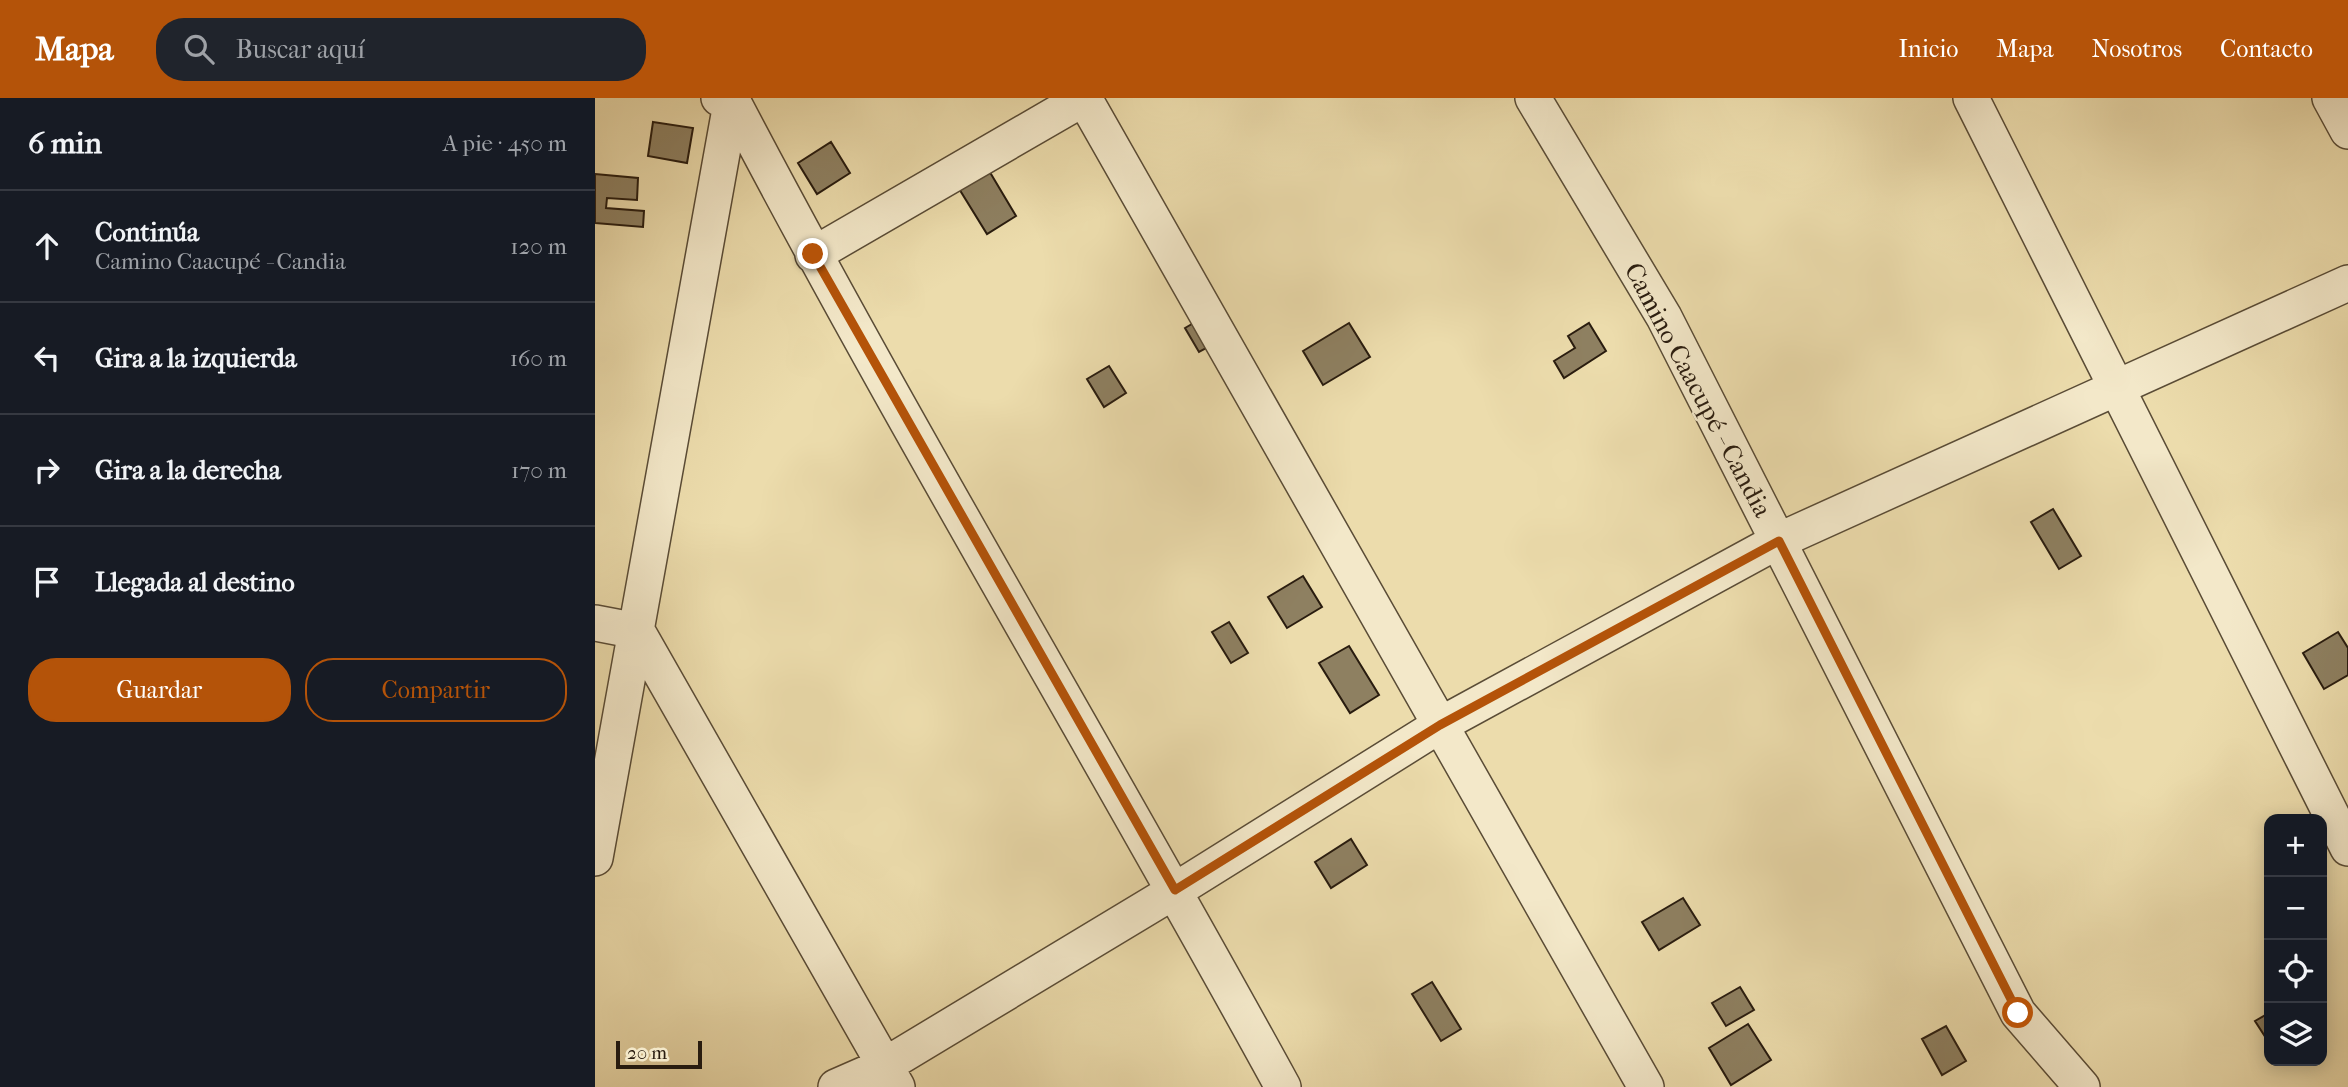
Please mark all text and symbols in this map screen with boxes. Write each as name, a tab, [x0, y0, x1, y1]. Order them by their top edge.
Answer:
search box	[156, 18, 646, 81]
text: Mapa	[35, 30, 114, 69]
icon: search	[180, 30, 218, 68]
text: Buscar aquí	[236, 34, 365, 65]
text: Inicio	[1898, 35, 1958, 63]
text: Mapa	[1996, 35, 2054, 63]
text: Nosotros	[2092, 35, 2182, 63]
text: Contacto	[2220, 35, 2313, 63]
text: 6 min	[28, 126, 102, 161]
text: A pie · 450 m	[443, 130, 567, 157]
text: Continúa	[95, 217, 199, 248]
icon: ahead	[28, 227, 66, 265]
text: 120 m	[510, 233, 567, 260]
route end	[797, 238, 828, 269]
text: Camino Caacupé - Candia	[95, 248, 346, 275]
street label: Camino Caacupé - Candia	[1618, 258, 1779, 523]
icon: left	[28, 339, 66, 377]
text: Gira a la izquierda	[95, 343, 297, 374]
text: 160 m	[510, 345, 567, 372]
icon: right	[28, 451, 66, 489]
text: Gira a la derecha	[95, 455, 281, 486]
text: 170 m	[511, 457, 567, 484]
icon: arrive	[28, 563, 66, 601]
text: Llegada al destino	[95, 567, 295, 598]
button: Guardar	[28, 658, 291, 722]
button: Compartir	[305, 658, 567, 722]
map controls	[2264, 814, 2327, 1066]
button: +	[2264, 814, 2327, 877]
button: −	[2264, 877, 2327, 940]
button: locate	[2264, 940, 2327, 1003]
route start	[2002, 997, 2033, 1028]
button: layers	[2264, 1003, 2327, 1066]
scale bar	[616, 1038, 702, 1070]
text: 20 m	[627, 1042, 667, 1064]

